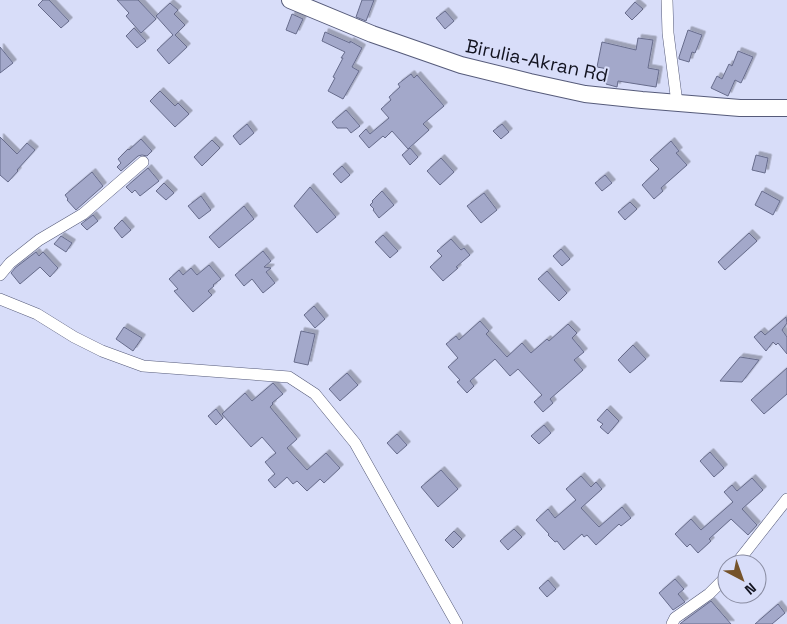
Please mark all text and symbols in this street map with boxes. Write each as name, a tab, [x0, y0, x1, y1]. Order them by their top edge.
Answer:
street label: Birulia-Akran Rd	[463, 33, 611, 88]
north arrow	[717, 554, 767, 604]
text: N	[741, 579, 760, 599]

